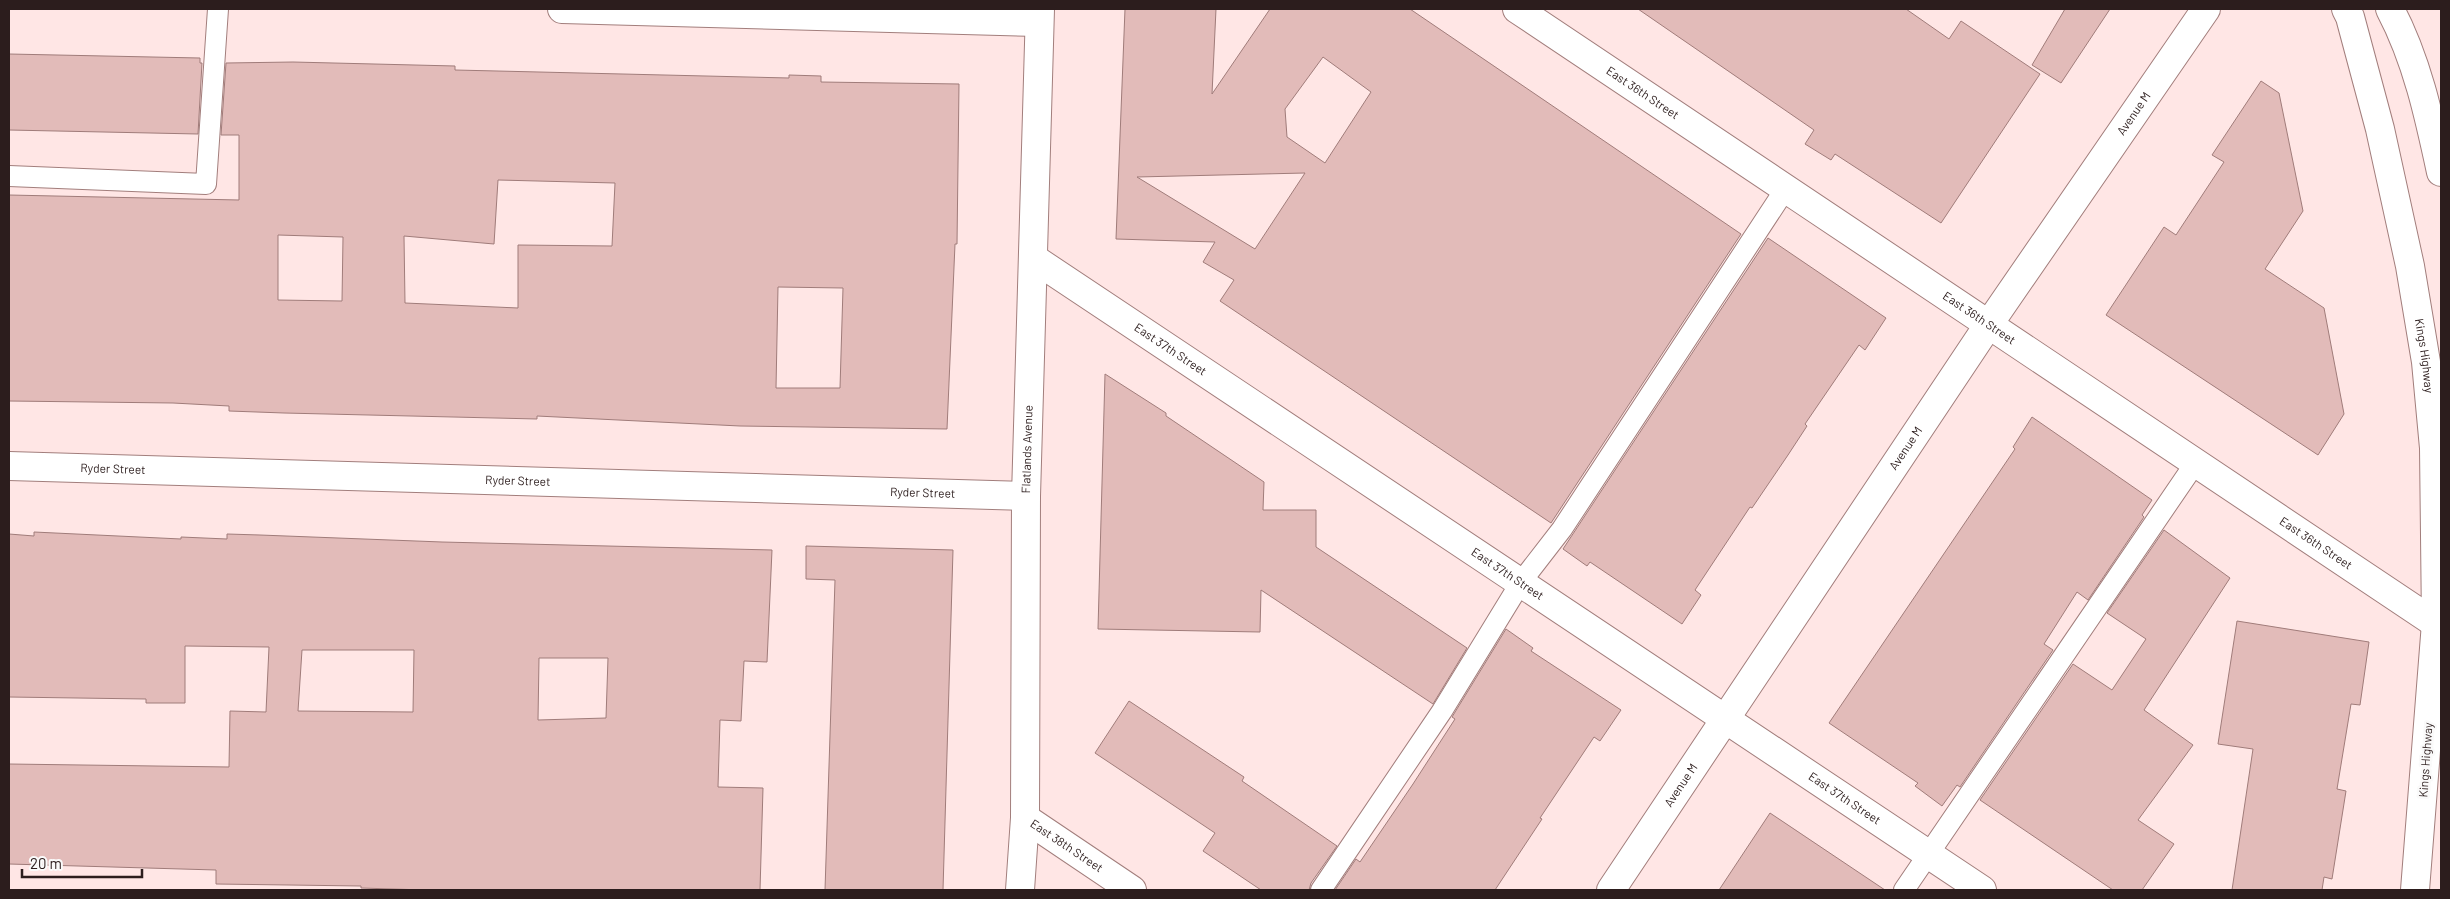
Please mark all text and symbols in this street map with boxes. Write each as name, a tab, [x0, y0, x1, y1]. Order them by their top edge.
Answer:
street label: East 36th Street	[1604, 63, 1682, 121]
street label: Avenue M	[2113, 89, 2153, 137]
street label: East 36th Street	[1941, 288, 2019, 347]
street label: Kings Highway	[2413, 317, 2437, 394]
street label: East 37th Street	[1132, 320, 1210, 378]
street label: Flatlands Avenue	[1018, 405, 1035, 493]
street label: Avenue M	[1886, 424, 1925, 472]
street label: Ryder Street	[80, 460, 146, 476]
street label: Ryder Street	[485, 472, 551, 488]
street label: Ryder Street	[890, 484, 955, 500]
street label: East 36th Street	[2277, 513, 2355, 572]
street label: East 37th Street	[1469, 544, 1547, 602]
street label: Kings Highway	[2415, 721, 2435, 798]
street label: Avenue M	[1661, 760, 1700, 809]
street label: East 37th Street	[1806, 769, 1884, 827]
street label: East 38th Street	[1028, 816, 1106, 874]
scale bar	[22, 846, 142, 878]
text: 20 m	[30, 854, 62, 872]

